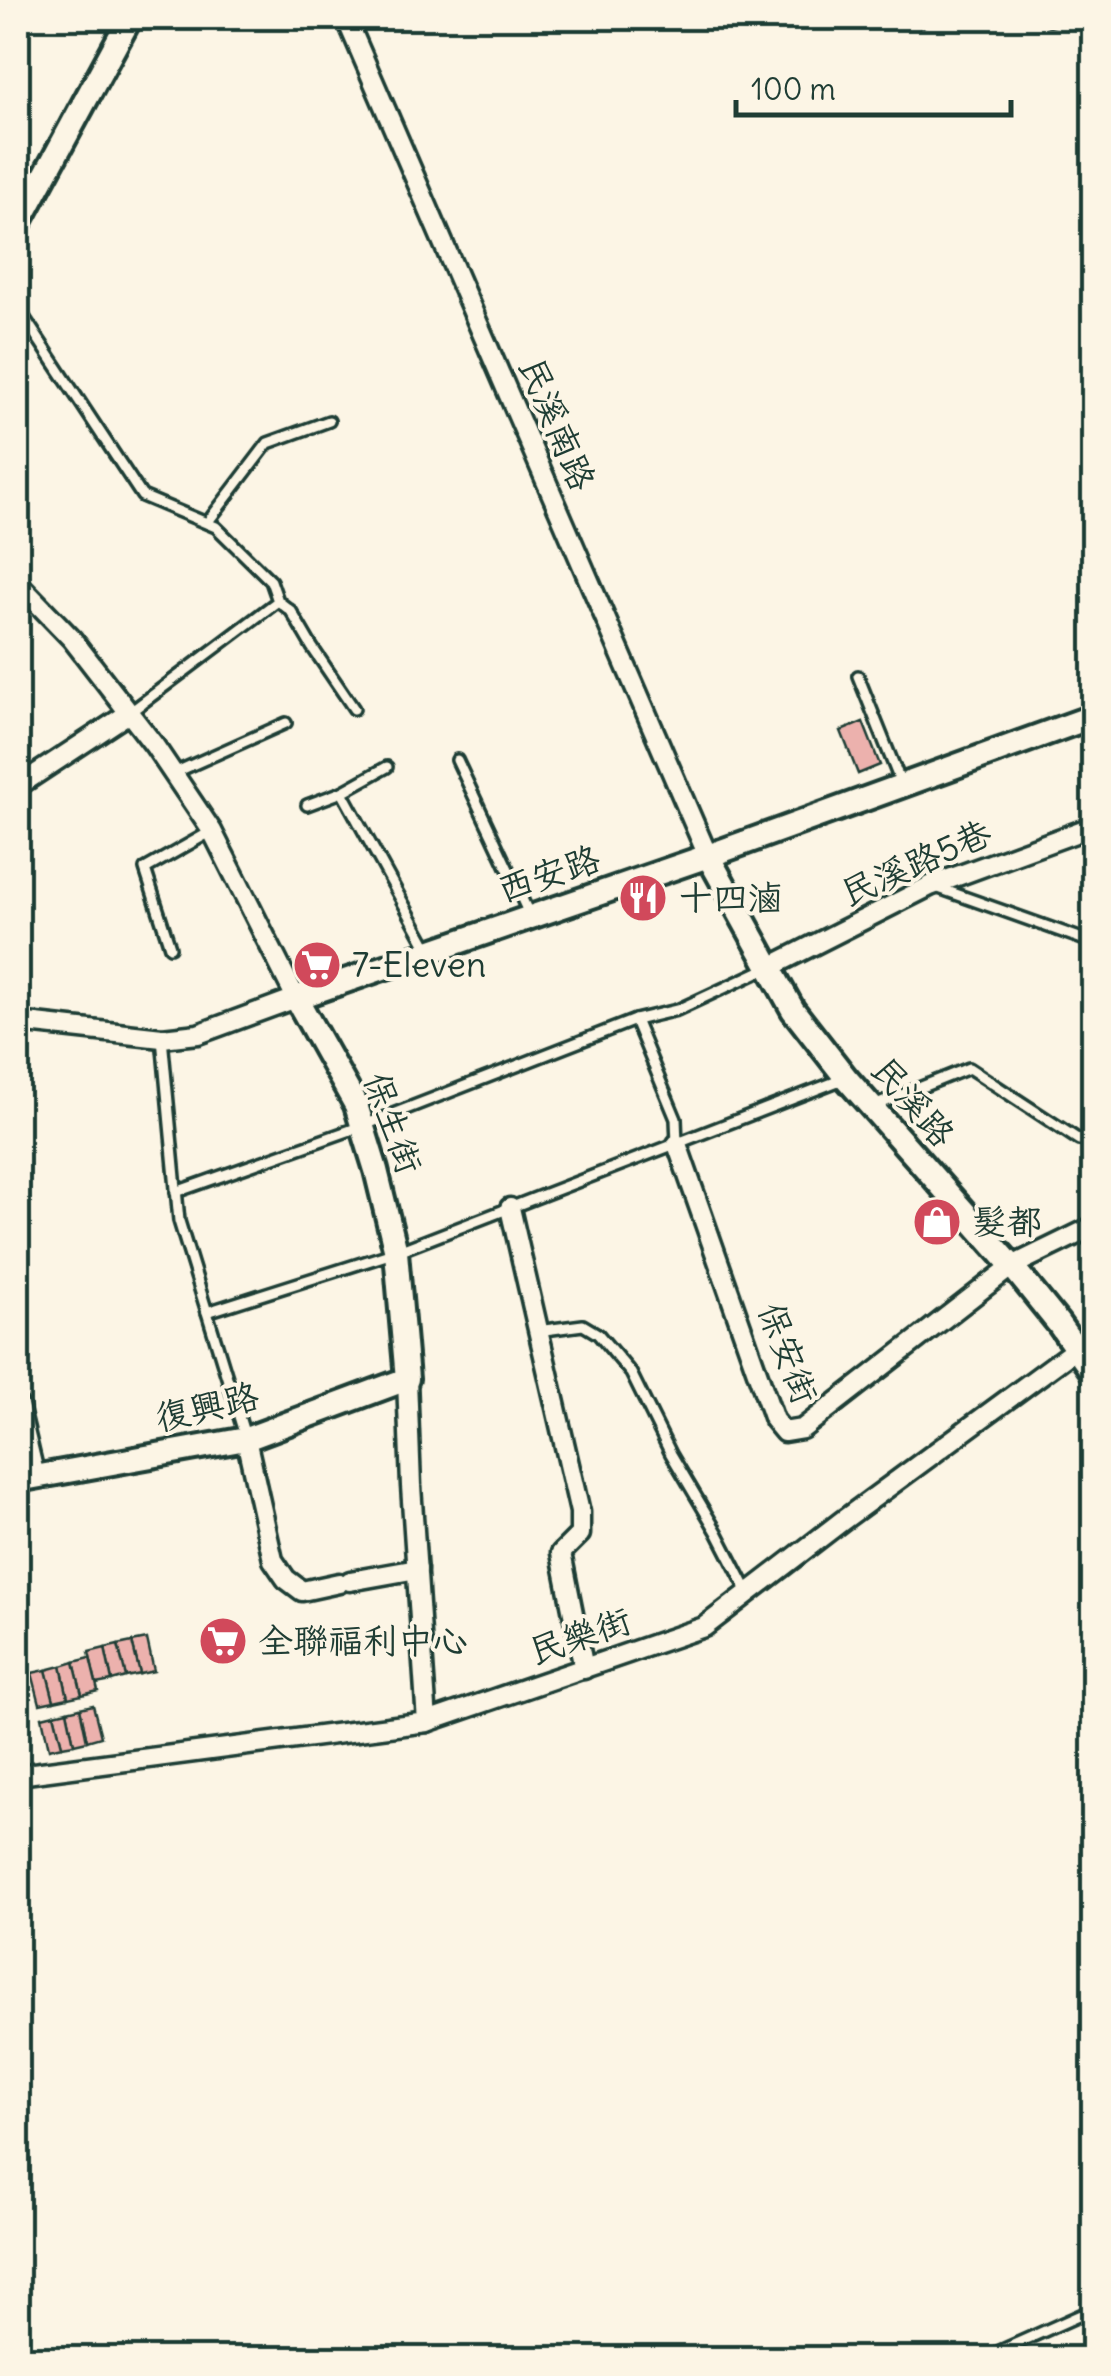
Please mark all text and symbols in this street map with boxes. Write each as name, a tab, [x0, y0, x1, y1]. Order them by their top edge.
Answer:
scale bar	[736, 55, 1011, 117]
text: 100 m	[751, 70, 836, 108]
street label: 民溪南路	[510, 351, 606, 497]
street label: 民溪路5巷	[833, 809, 998, 915]
street label: 西安路	[492, 835, 605, 911]
restaurant icon: 十四滷	[617, 872, 669, 924]
place label: 十四滷	[678, 875, 783, 919]
supermarket icon: 7-Eleven	[291, 939, 343, 991]
place label: 7-Eleven	[352, 942, 486, 986]
street label: 民溪路	[863, 1047, 965, 1155]
street label: 保生街	[355, 1066, 433, 1180]
shop icon: 髮都	[911, 1196, 963, 1248]
place label: 髮都	[972, 1199, 1042, 1243]
street label: 保安街	[750, 1296, 828, 1410]
street label: 復興路	[151, 1373, 263, 1439]
street label: 民樂街	[523, 1597, 636, 1673]
supermarket icon: 全聯福利中心	[197, 1615, 249, 1667]
place label: 全聯福利中心	[258, 1618, 468, 1662]

